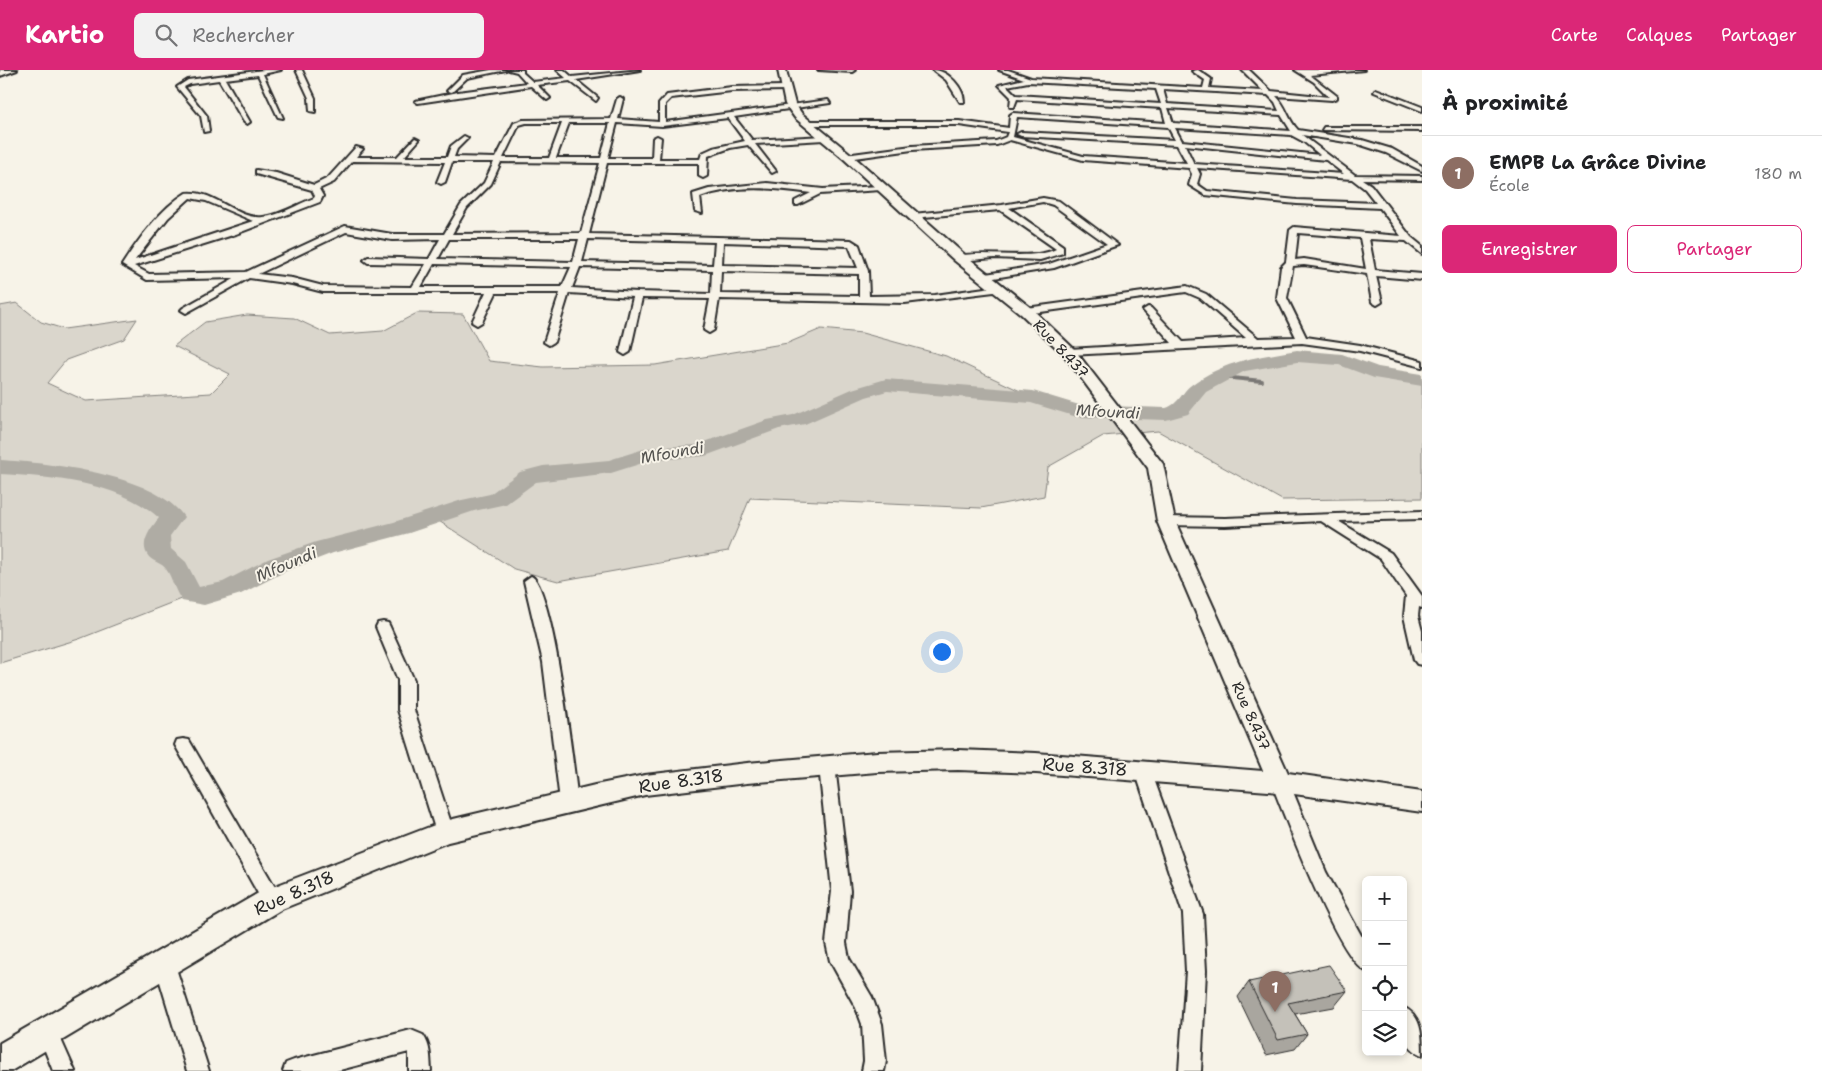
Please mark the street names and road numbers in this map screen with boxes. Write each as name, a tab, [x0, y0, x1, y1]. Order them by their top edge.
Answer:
street label: Rue 8.437	[1029, 315, 1093, 383]
street label: Rue 8.437	[1227, 678, 1275, 754]
street label: Rue 8.318	[1042, 752, 1128, 782]
street label: Rue 8.318	[637, 763, 725, 799]
street label: Rue 8.318	[250, 865, 338, 921]

